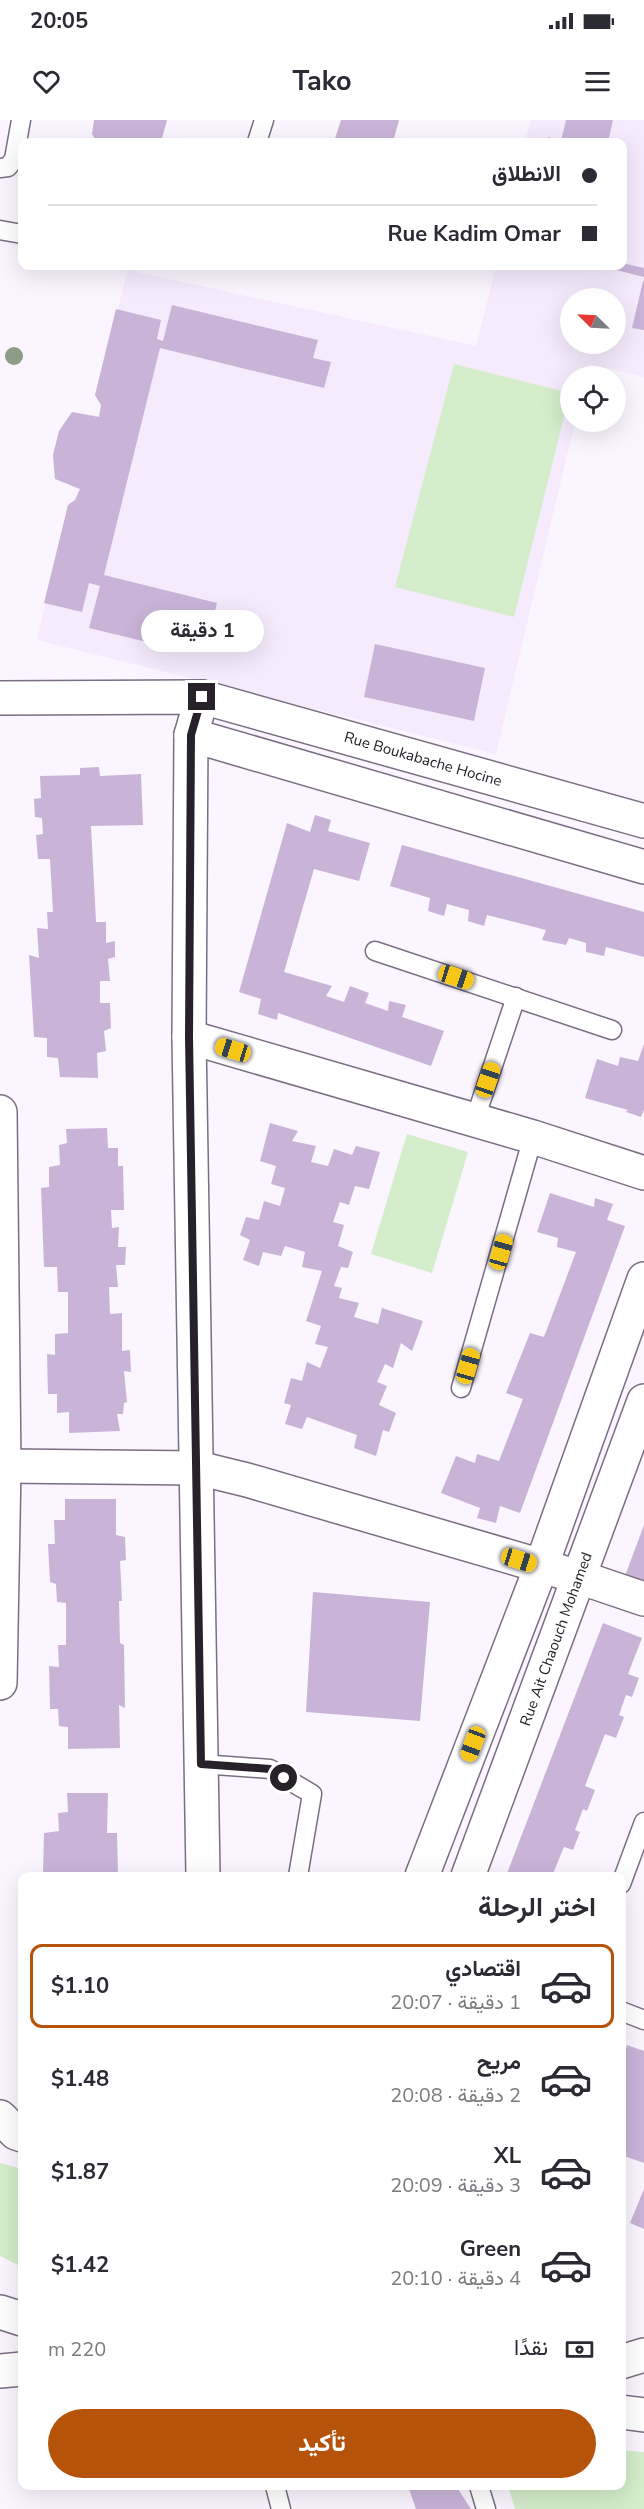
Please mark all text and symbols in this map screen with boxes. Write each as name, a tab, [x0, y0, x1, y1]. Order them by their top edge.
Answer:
text: 20:05	[30, 6, 88, 36]
text: Tako	[292, 63, 352, 100]
icon: heart	[30, 65, 63, 98]
icon: menu	[581, 65, 614, 98]
text: الانطلاق	[492, 159, 561, 189]
text: Rue Kadim Omar	[387, 219, 561, 249]
north arrow	[560, 288, 626, 354]
map controls	[560, 288, 626, 432]
button: locate	[560, 366, 626, 432]
callout: 1 دقيقة	[140, 610, 264, 652]
text: 1 دقيقة	[170, 617, 235, 644]
route end	[188, 683, 215, 710]
street label: Rue Boukabache Hocine	[342, 727, 504, 791]
car	[436, 963, 476, 991]
car	[213, 1036, 253, 1064]
car	[474, 1060, 502, 1100]
car	[487, 1232, 515, 1272]
car	[454, 1346, 482, 1386]
car	[499, 1546, 539, 1574]
street label: Rue Ait Chaouch Mohamed	[515, 1549, 597, 1729]
car	[458, 1724, 488, 1764]
route start	[270, 1764, 297, 1791]
text: اختر الرحلة	[478, 1889, 596, 1926]
text: اقتصادي	[445, 1954, 521, 1984]
icon: car	[539, 1959, 593, 2013]
text: $1.10	[51, 1971, 109, 2001]
text: 1 دقيقة · 20:07	[390, 1989, 521, 2016]
text: مريح	[477, 2047, 521, 2077]
icon: car	[539, 2052, 593, 2106]
text: $1.48	[51, 2064, 109, 2094]
text: 2 دقيقة · 20:08	[390, 2082, 521, 2109]
text: XL	[494, 2141, 521, 2171]
icon: car	[539, 2145, 593, 2199]
text: $1.87	[51, 2157, 109, 2187]
text: 3 دقيقة · 20:09	[390, 2172, 521, 2199]
text: Green	[460, 2234, 521, 2264]
icon: car	[539, 2238, 593, 2292]
text: $1.42	[51, 2250, 109, 2280]
text: 4 دقيقة · 20:10	[390, 2265, 521, 2292]
text: نقدًا	[514, 2333, 548, 2363]
icon: cash	[563, 2333, 596, 2366]
text: 220 m	[48, 2336, 106, 2363]
button: تأكيد	[48, 2409, 596, 2478]

